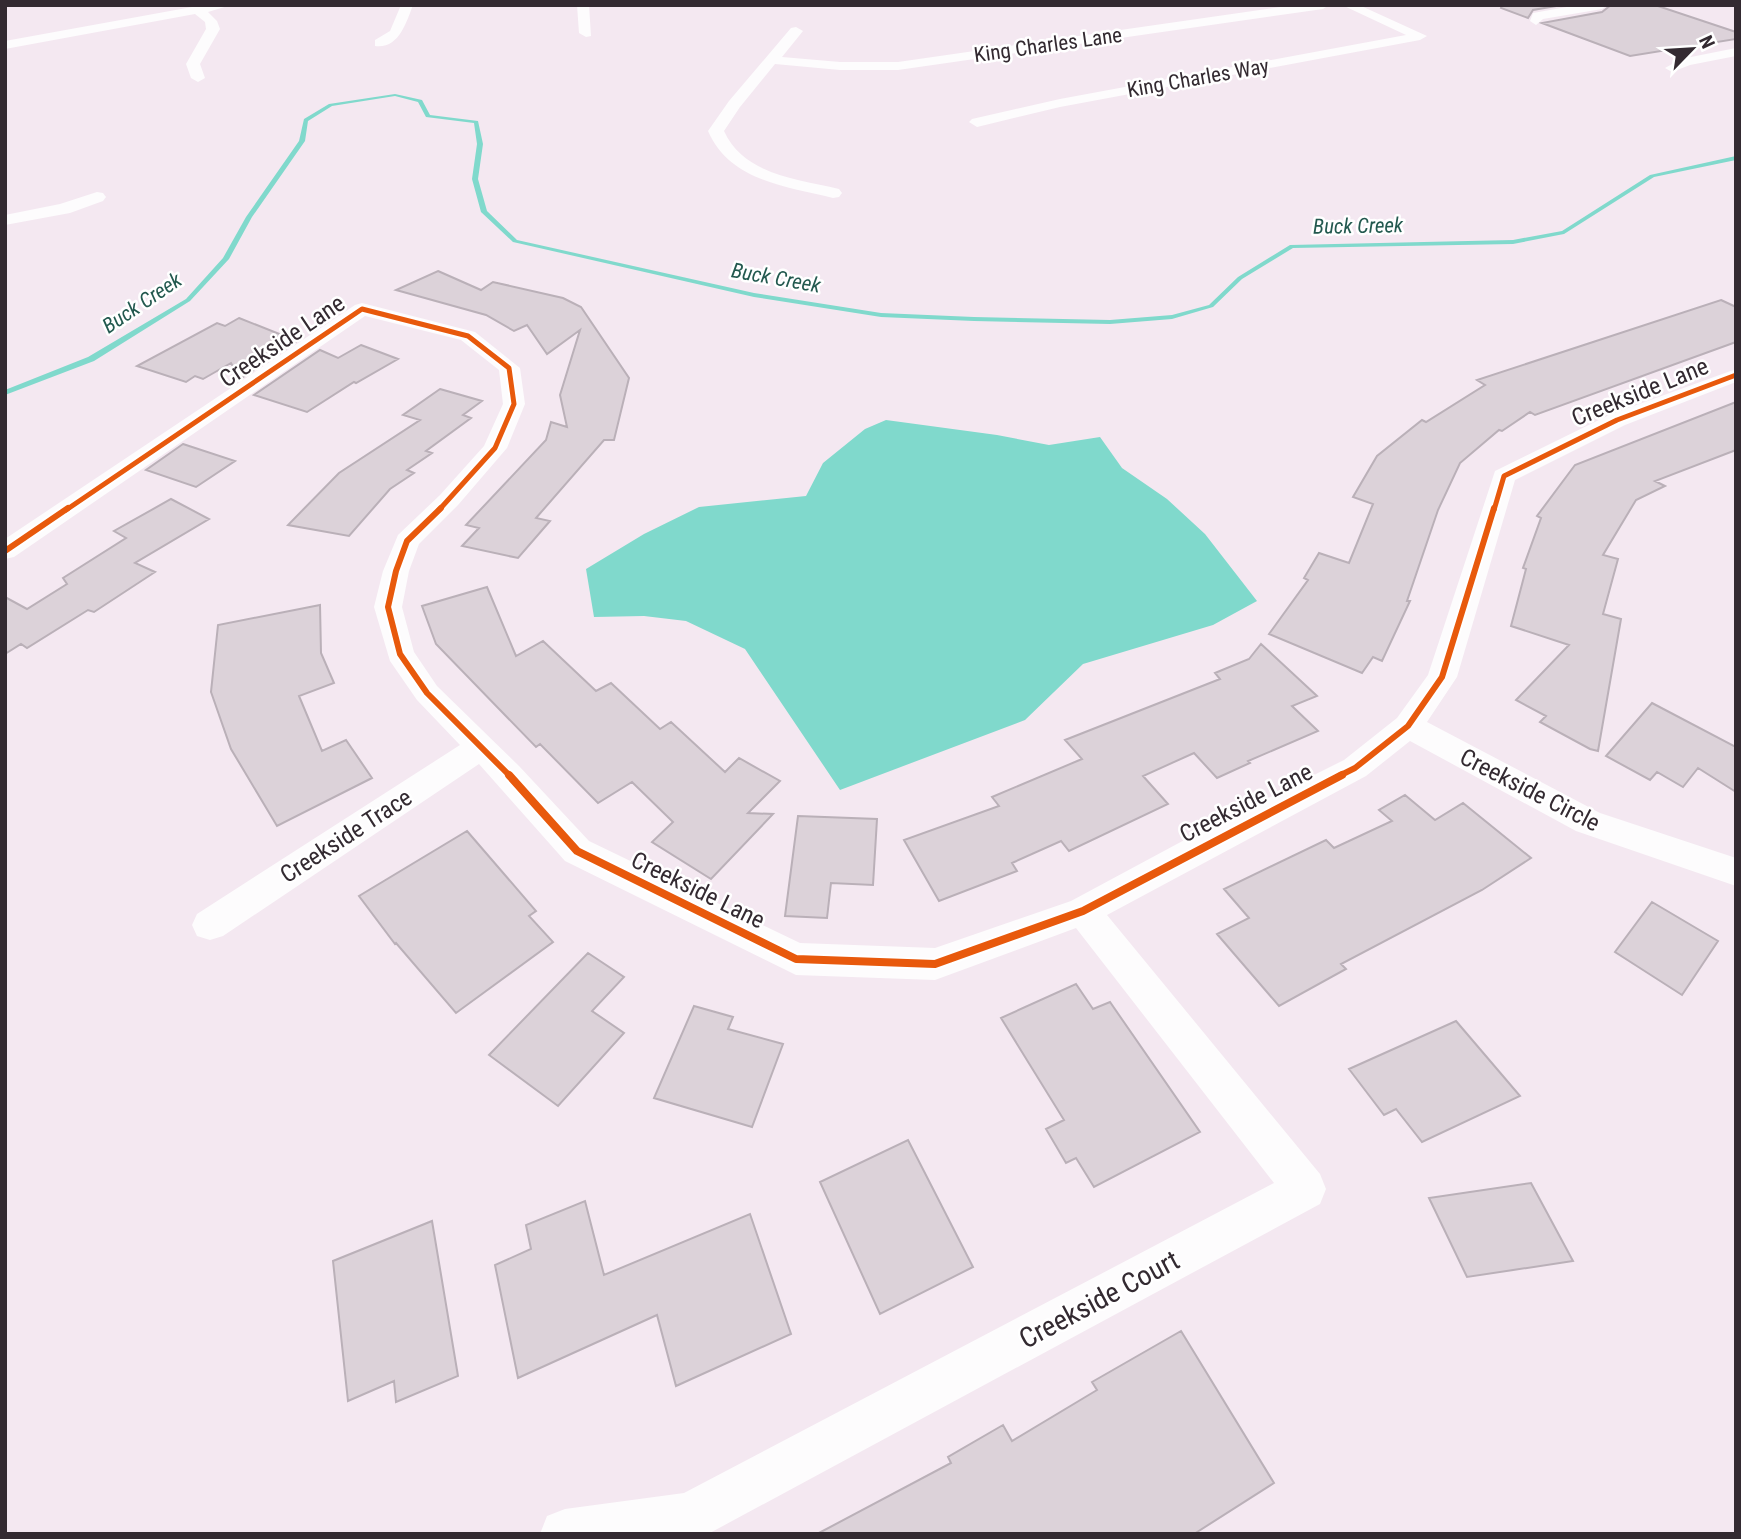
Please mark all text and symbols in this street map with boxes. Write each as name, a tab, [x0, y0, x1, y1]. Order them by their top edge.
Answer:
north arrow	[1657, 14, 1727, 84]
street label: King Charles Lane	[972, 23, 1124, 67]
text: N	[1694, 32, 1720, 52]
street label: King Charles Way	[1125, 54, 1271, 102]
water label: Buck Creek	[1313, 213, 1404, 239]
water label: Buck Creek	[730, 258, 823, 298]
water label: Buck Creek	[98, 267, 187, 338]
street label: Creekside Lane	[214, 289, 350, 393]
street label: Creekside Lane	[1568, 352, 1712, 432]
street label: Creekside Circle	[1455, 743, 1605, 837]
street label: Creekside Lane	[1175, 758, 1317, 848]
street label: Creekside Trace	[275, 783, 417, 889]
street label: Creekside Lane	[627, 846, 769, 934]
street label: Creekside Court	[1014, 1243, 1185, 1355]

